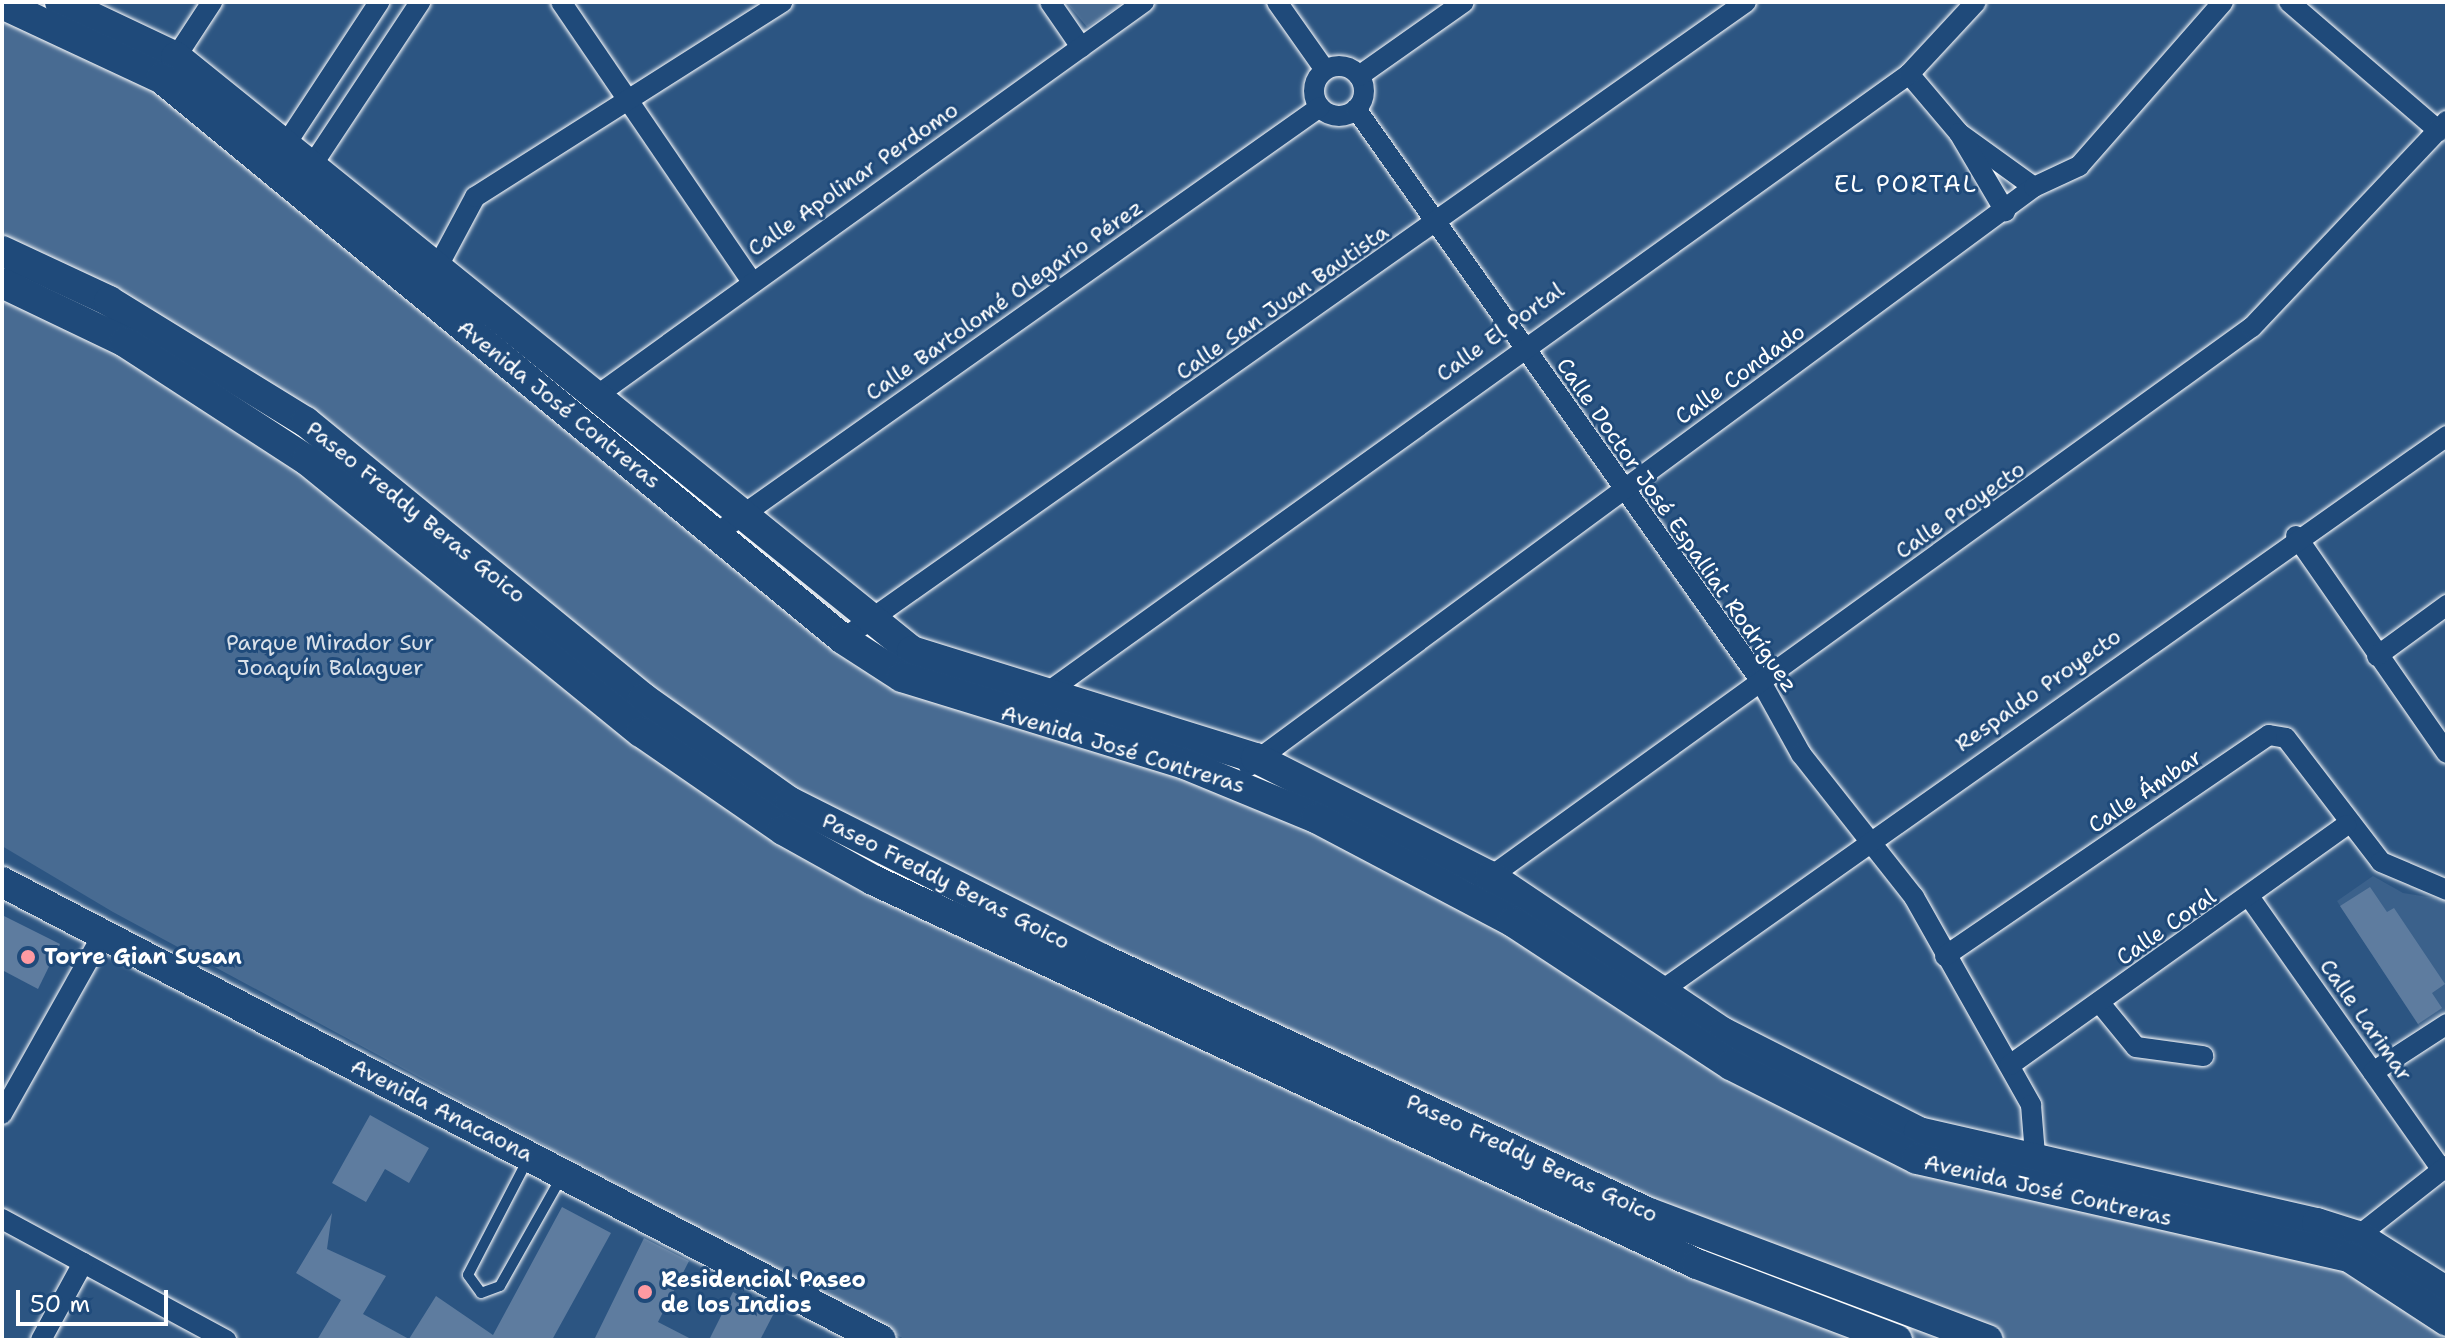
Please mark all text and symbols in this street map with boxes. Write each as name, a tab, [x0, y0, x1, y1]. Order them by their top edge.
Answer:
street label: Calle Apolinar Perdomo	[743, 96, 963, 262]
district label: EL PORTAL	[1834, 171, 1978, 199]
street label: Calle Bartolomé Olegario Pérez	[860, 194, 1148, 406]
street label: Calle San Juan Bautista	[1171, 219, 1393, 385]
street label: Calle El Portal	[1431, 277, 1569, 387]
street label: Avenida José Contreras	[452, 314, 666, 494]
street label: Calle Condado	[1670, 318, 1810, 430]
street label: Calle Doctor José Espalliat Rodríguez	[1551, 353, 1803, 697]
street label: Paseo Freddy Beras Goico	[301, 415, 531, 609]
street label: Calle Proyecto	[1890, 456, 2030, 564]
street label: Respaldo Proyecto	[1950, 623, 2126, 757]
park label: Parque Mirador Sur Joaquín Balaguer	[226, 629, 434, 680]
street label: Avenida José Contreras	[998, 699, 1248, 799]
street label: Calle Ámbar	[2083, 743, 2207, 839]
street label: Paseo Freddy Beras Goico	[818, 807, 1074, 955]
street label: Calle Coral	[2111, 883, 2221, 971]
place label: Torre Gian Susan	[44, 944, 242, 970]
marker: Torre Gian Susan	[19, 948, 37, 966]
street label: Calle Larimar	[2314, 954, 2418, 1086]
street label: Avenida Anacaona	[346, 1053, 538, 1167]
street label: Paseo Freddy Beras Goico	[1402, 1088, 1662, 1228]
street label: Avenida José Contreras	[1921, 1149, 2175, 1231]
place label: Residencial Paseo de los Indios	[661, 1266, 866, 1318]
scale bar	[20, 1274, 172, 1324]
marker: Residencial Paseo de los Indios	[636, 1283, 654, 1301]
text: 50 m	[30, 1288, 90, 1320]

